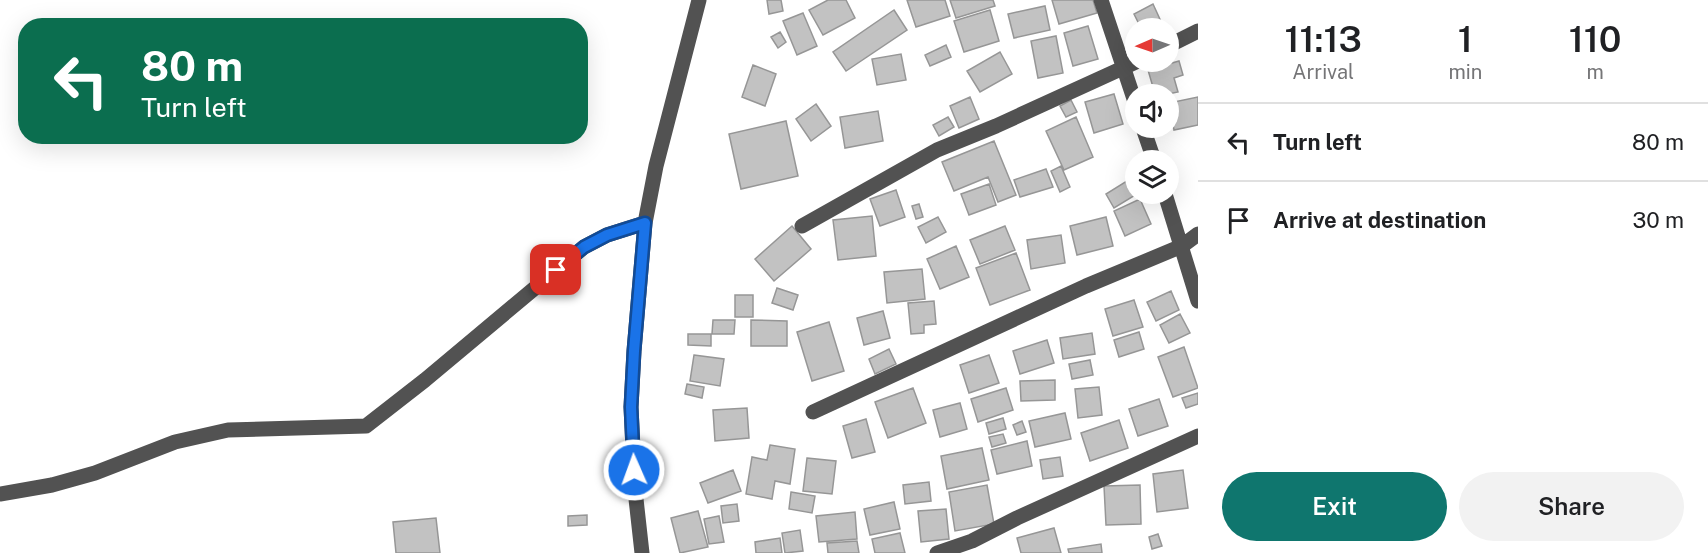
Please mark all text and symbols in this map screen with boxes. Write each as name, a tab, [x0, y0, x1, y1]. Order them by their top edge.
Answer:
north arrow	[1125, 18, 1179, 72]
map controls	[1125, 18, 1179, 204]
text: 11:13	[1284, 18, 1362, 60]
text: 1	[1458, 18, 1473, 60]
text: 110	[1569, 18, 1622, 60]
text: 80 m	[141, 41, 243, 90]
icon: left	[42, 42, 120, 120]
text: Arrival	[1292, 60, 1354, 84]
text: min	[1448, 60, 1482, 84]
text: m	[1586, 60, 1604, 84]
button: sound	[1125, 84, 1179, 138]
text: Turn left	[141, 91, 247, 123]
icon: left	[1222, 126, 1255, 159]
text: Turn left	[1273, 129, 1362, 155]
text: 80 m	[1632, 129, 1684, 155]
button: layers	[1125, 150, 1179, 204]
icon: arrive	[1222, 204, 1255, 237]
text: Arrive at destination	[1273, 207, 1486, 233]
text: 30 m	[1632, 207, 1684, 233]
pin	[530, 244, 581, 295]
icon: arrive	[539, 253, 572, 286]
position arrow	[602, 438, 666, 502]
button: Exit	[1222, 472, 1447, 541]
button: Share	[1459, 472, 1684, 541]

